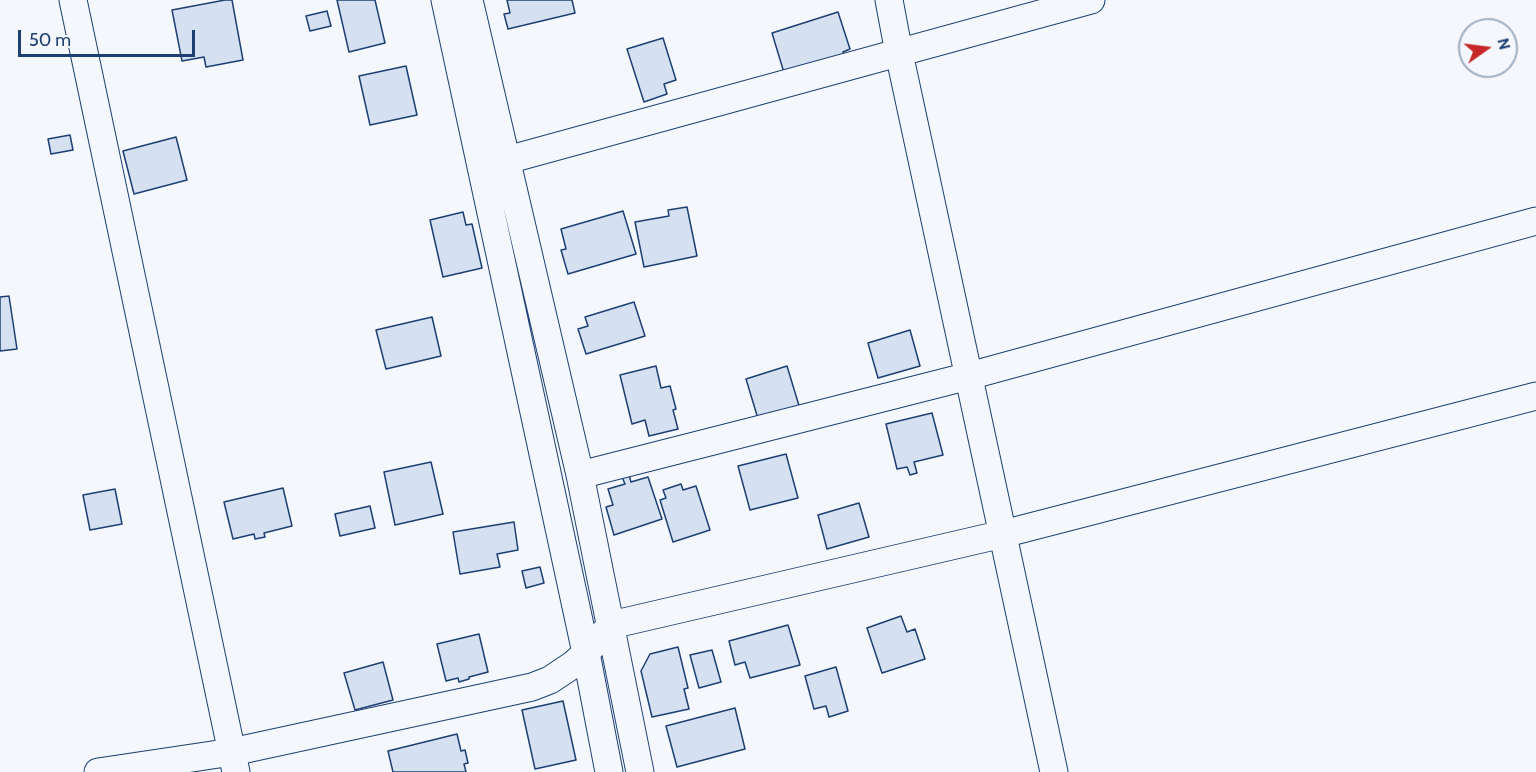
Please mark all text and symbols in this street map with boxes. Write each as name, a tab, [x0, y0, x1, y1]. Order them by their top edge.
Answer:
scale bar	[21, 18, 198, 56]
north arrow	[1458, 18, 1518, 78]
text: 50 m	[29, 29, 71, 51]
text: N	[1493, 36, 1515, 52]

